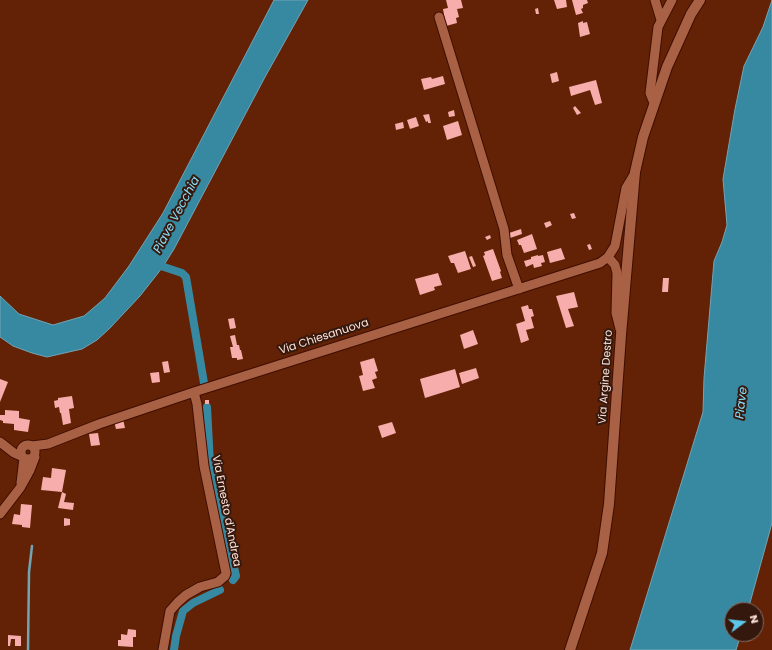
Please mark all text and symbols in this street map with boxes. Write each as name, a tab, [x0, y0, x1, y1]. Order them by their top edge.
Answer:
water label: Piave Vecchia	[151, 174, 203, 256]
street label: Via Chiesanuova	[278, 316, 370, 358]
street label: Via Argine Destro	[596, 329, 616, 425]
water label: Piave	[733, 386, 751, 420]
street label: Via Ernesto d'Andrea	[209, 454, 243, 568]
north arrow	[724, 602, 764, 642]
text: N	[746, 613, 763, 625]

